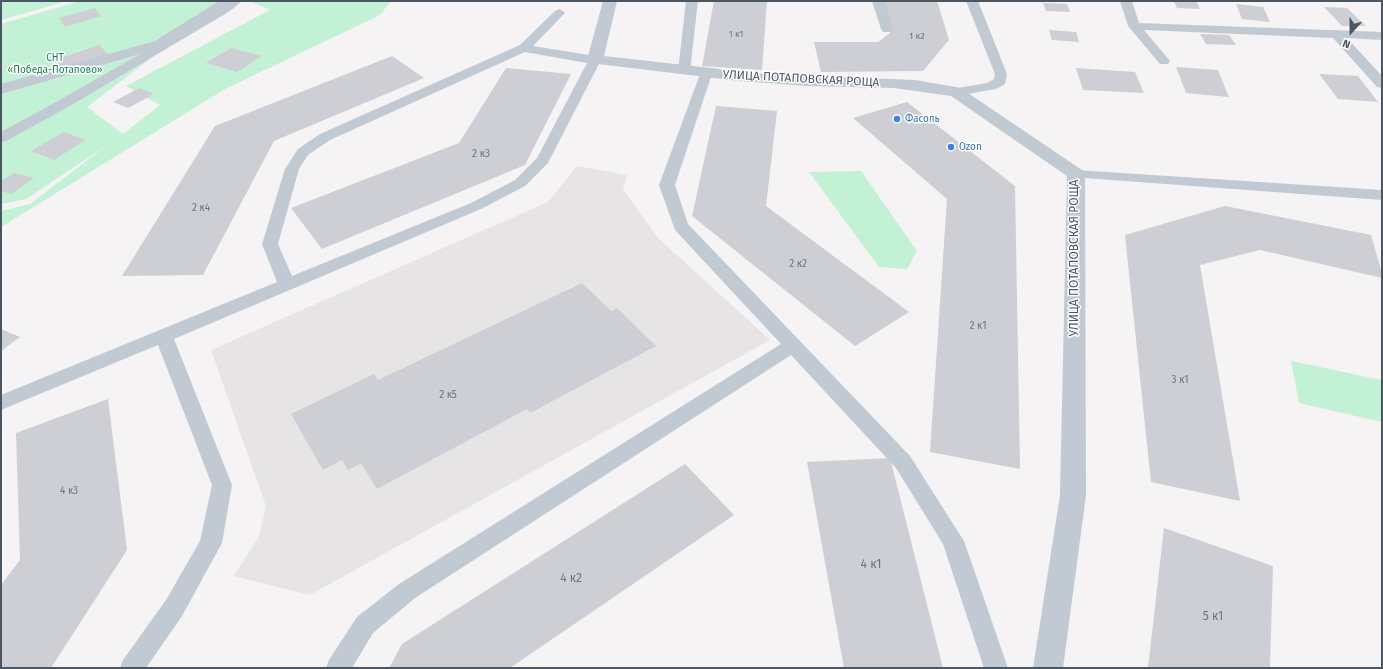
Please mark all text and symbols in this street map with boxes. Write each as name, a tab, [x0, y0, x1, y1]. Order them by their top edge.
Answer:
north arrow	[1331, 12, 1371, 52]
house number: 1 к1	[729, 29, 743, 39]
house number: 1 к2	[909, 31, 925, 41]
text: N	[1341, 36, 1352, 51]
park label: СНТ «Победа-Потапово»	[8, 52, 102, 76]
street label: УЛИЦА ПОТАПОВСКАЯ РОЩА	[722, 68, 880, 90]
place label: Фасоль	[905, 113, 940, 125]
marker: Фасоль	[892, 114, 902, 124]
place label: Ozon	[959, 141, 982, 153]
marker: Ozon	[946, 142, 956, 152]
house number: 2 к3	[472, 148, 490, 160]
street label: УЛИЦА ПОТАПОВСКАЯ РОЩА	[1068, 180, 1082, 336]
house number: 2 к4	[192, 202, 210, 214]
house number: 2 к2	[789, 258, 807, 270]
house number: 2 к1	[970, 320, 986, 332]
house number: 3 к1	[1171, 374, 1189, 386]
house number: 2 к5	[439, 389, 457, 401]
house number: 4 к3	[60, 485, 78, 497]
house number: 4 к1	[861, 558, 881, 572]
house number: 4 к2	[560, 572, 582, 586]
house number: 5 к1	[1203, 610, 1223, 624]

